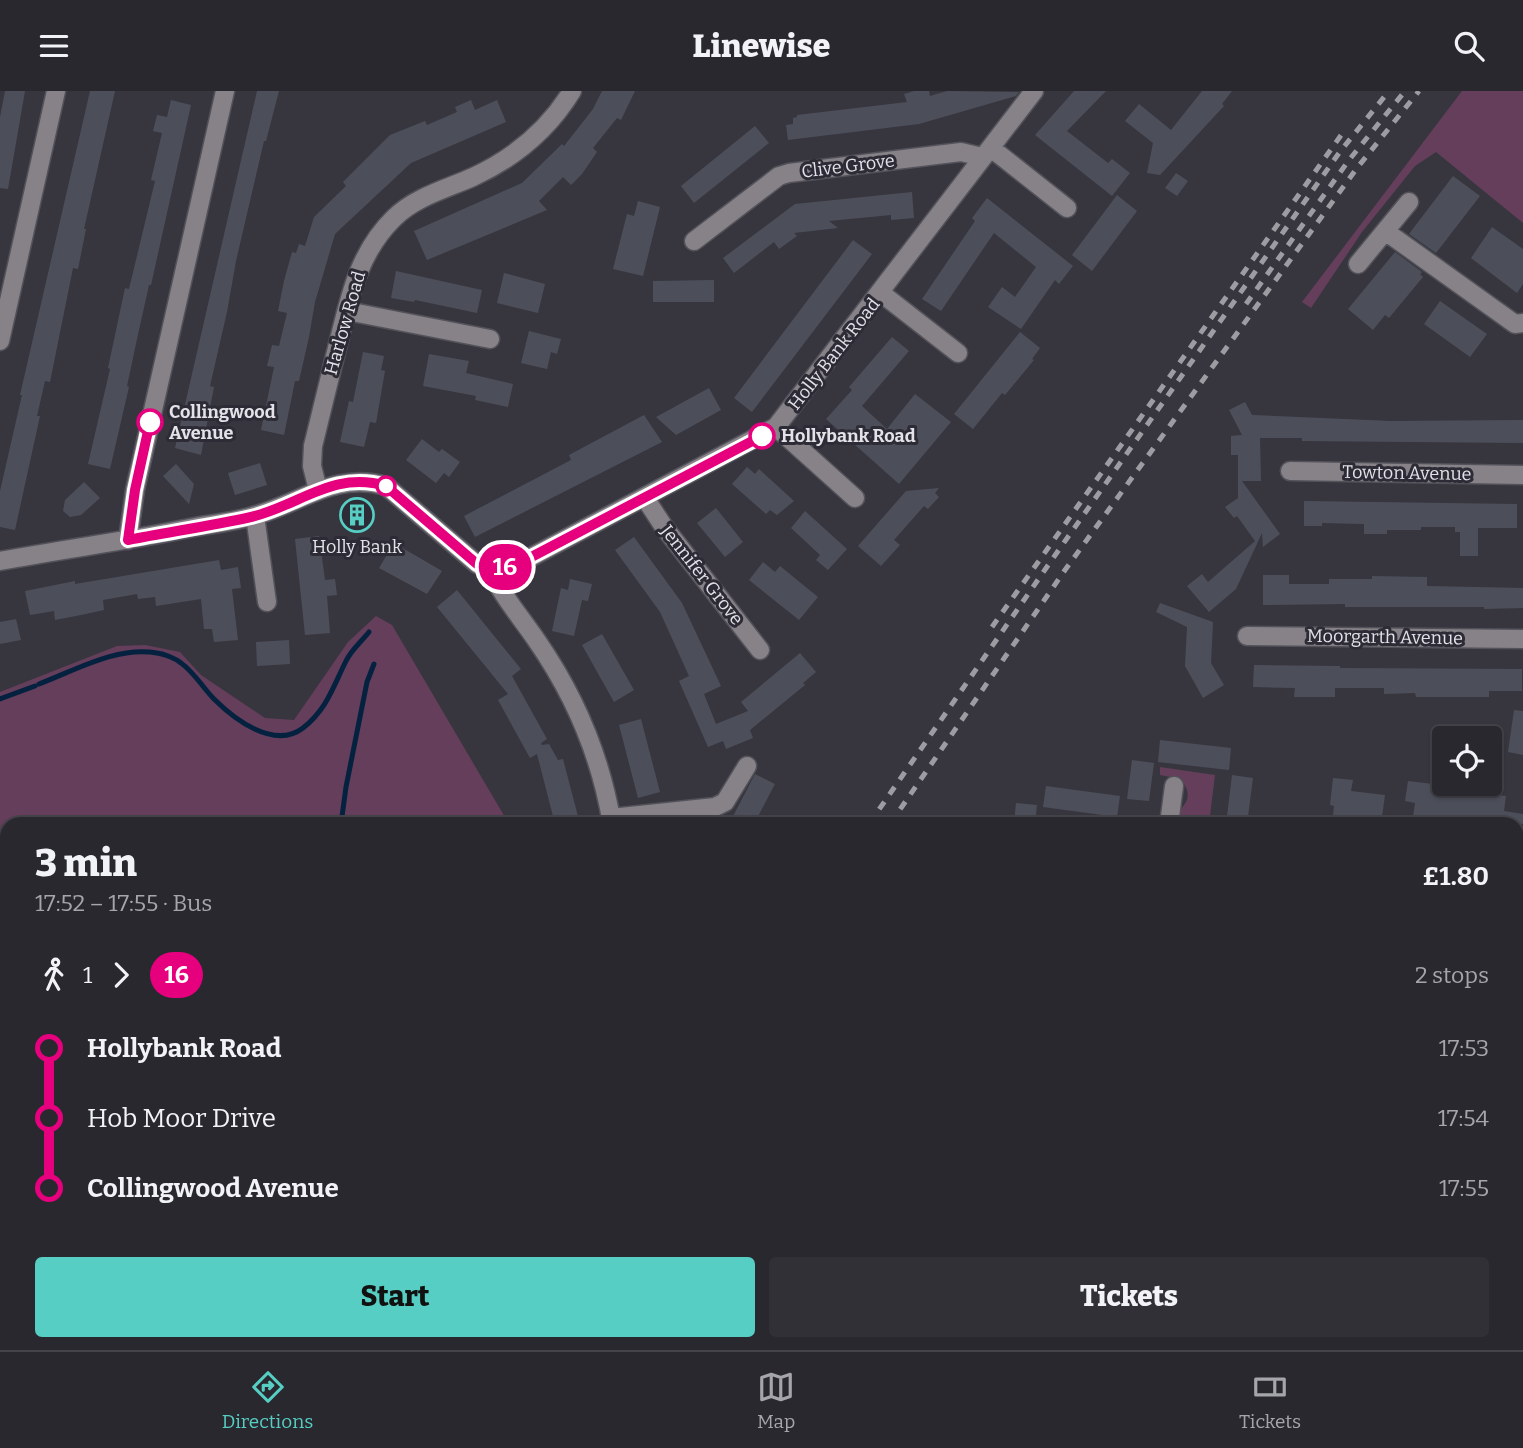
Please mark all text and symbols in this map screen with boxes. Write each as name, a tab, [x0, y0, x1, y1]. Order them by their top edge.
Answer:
icon: menu	[35, 27, 73, 65]
text: Linewise	[693, 27, 830, 65]
icon: search	[1450, 27, 1488, 65]
street label: Clive Grove	[800, 149, 896, 183]
street label: Harlow Road	[320, 268, 370, 377]
street label: Holly Bank Road	[783, 293, 885, 414]
place label: Collingwood Avenue	[169, 401, 276, 444]
marker: Collingwood Avenue	[137, 409, 163, 435]
marker: Hollybank Road	[749, 423, 775, 449]
place label: Hollybank Road	[781, 425, 916, 447]
street label: Towton Avenue	[1342, 461, 1472, 485]
unlabelled marker	[376, 476, 396, 496]
building icon: Holly Bank	[338, 496, 376, 534]
street label: Jennifer Grove	[655, 520, 748, 629]
place label: Holly Bank	[312, 536, 403, 558]
line badge: 16	[474, 544, 536, 590]
text: 16	[493, 553, 517, 581]
street label: Moorgarth Avenue	[1307, 625, 1463, 649]
map controls	[1432, 726, 1502, 796]
button: locate	[1432, 726, 1502, 796]
text: 3 min	[35, 840, 137, 886]
text: £1.80	[1422, 861, 1489, 892]
text: 17:52 – 17:55 · Bus	[35, 889, 212, 917]
icon: walk	[35, 956, 73, 994]
icon: forward	[102, 956, 140, 994]
text: 1	[83, 961, 92, 989]
text: 16	[164, 961, 189, 989]
text: 2 stops	[1415, 961, 1489, 989]
text: Hollybank Road	[87, 1033, 281, 1064]
text: 17:53	[1439, 1034, 1489, 1062]
text: Hob Moor Drive	[87, 1103, 276, 1134]
text: 17:54	[1438, 1104, 1489, 1132]
text: Collingwood Avenue	[87, 1173, 339, 1204]
text: 17:55	[1439, 1174, 1489, 1202]
button: Start	[35, 1257, 755, 1337]
button: Tickets	[769, 1257, 1489, 1337]
tab: Directions	[222, 1368, 313, 1433]
tab: Map	[757, 1368, 795, 1433]
tab: Tickets	[1239, 1368, 1301, 1433]

